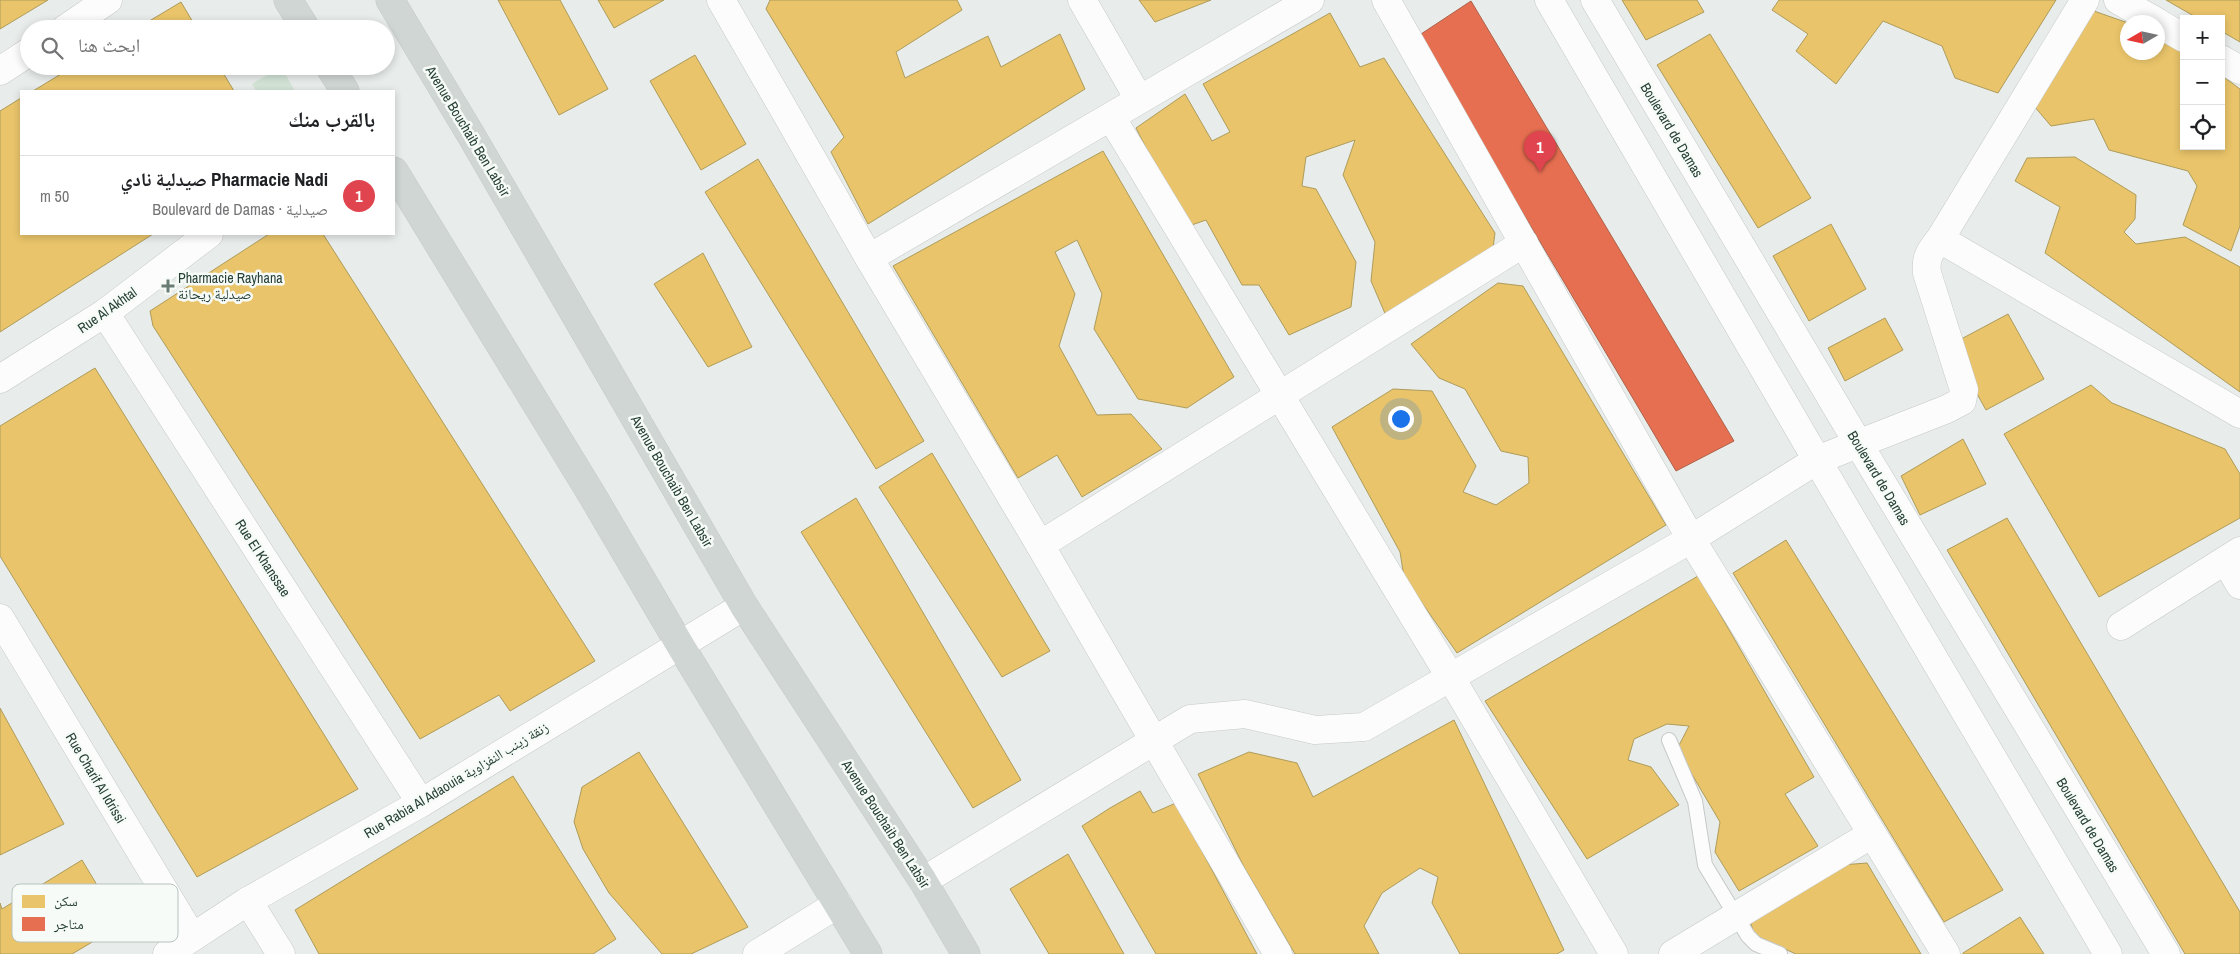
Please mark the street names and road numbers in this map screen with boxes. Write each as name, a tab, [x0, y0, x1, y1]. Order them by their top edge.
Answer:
street label: Avenue Bouchaib Ben Labsir	[421, 62, 514, 200]
street label: Boulevard de Damas	[1637, 79, 1707, 181]
street label: Rue Al Akhtal	[74, 283, 140, 337]
street label: Avenue Bouchaib Ben Labsir	[626, 411, 717, 550]
street label: Boulevard de Damas	[1844, 427, 1914, 529]
street label: Rue El Khanssae	[231, 516, 295, 600]
street label: Rue Rabia Al Adaouia زنقة زينب النفزاوية	[361, 718, 551, 842]
street label: Rue Charif Al Idrissi	[62, 729, 130, 827]
street label: Avenue Bouchaib Ben Labsir	[837, 756, 934, 892]
street label: Boulevard de Damas	[2053, 774, 2123, 876]

